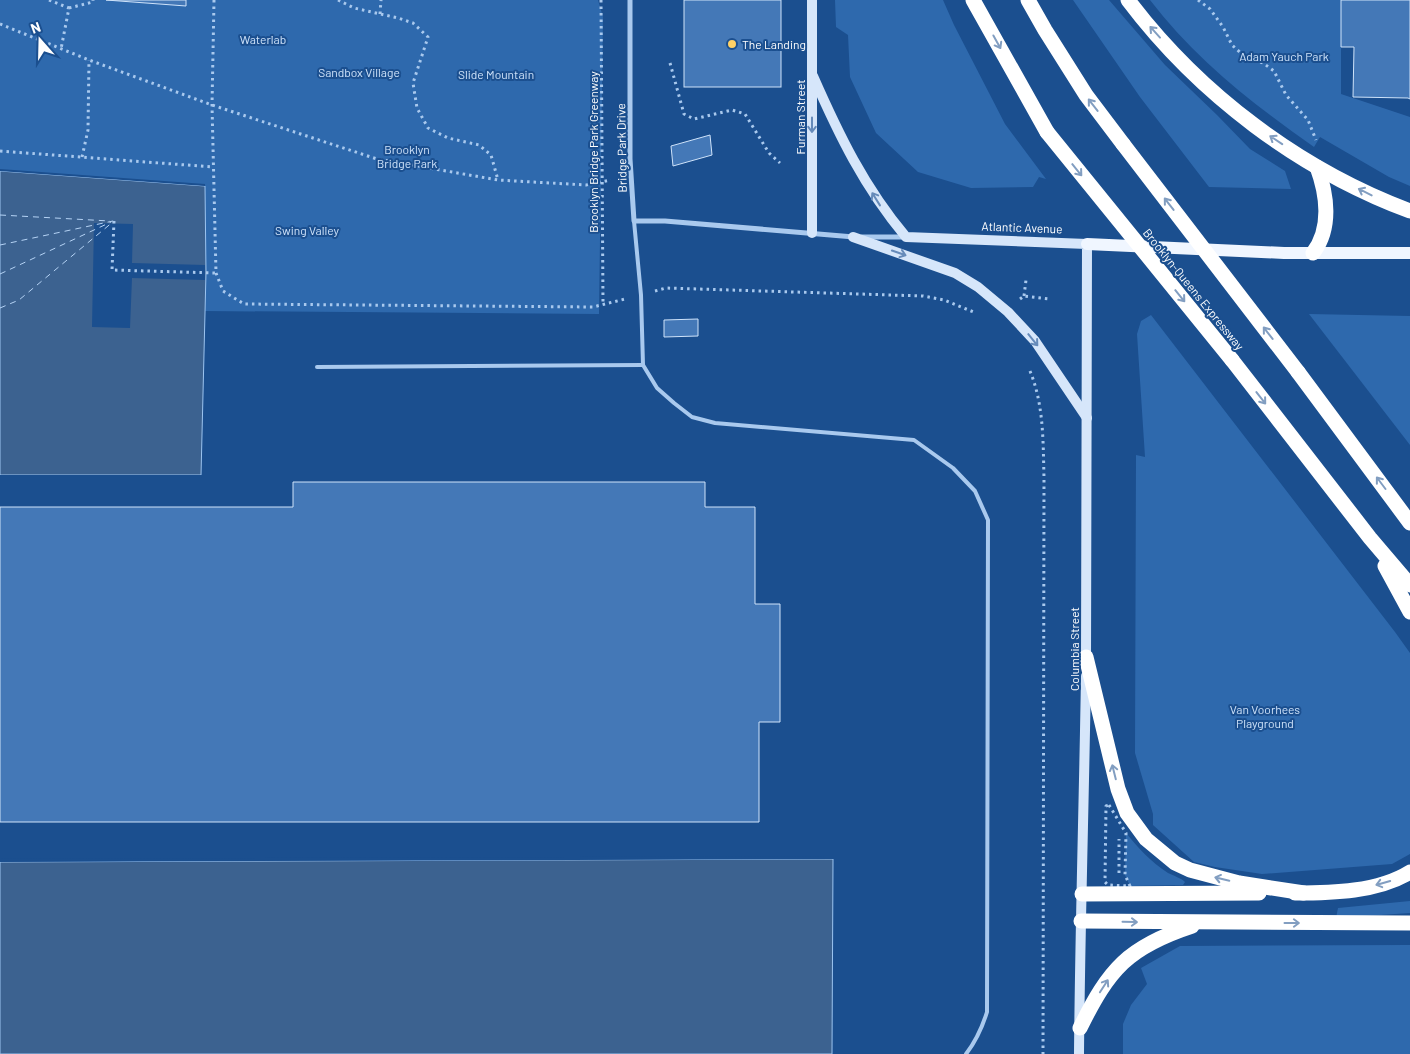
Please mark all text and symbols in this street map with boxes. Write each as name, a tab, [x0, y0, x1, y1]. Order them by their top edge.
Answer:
north arrow	[15, 15, 65, 65]
text: N	[28, 18, 43, 37]
one-way arrow	[1150, 25, 1161, 38]
park label: Waterlab	[240, 32, 286, 46]
one-way arrow	[992, 35, 1002, 49]
place label: The Landing	[742, 37, 806, 51]
marker: The Landing	[726, 38, 738, 50]
park label: Adam Yauch Park	[1239, 49, 1329, 63]
park label: Sandbox Village	[318, 65, 400, 79]
park label: Slide Mountain	[458, 67, 534, 81]
street label: Brooklyn Bridge Park Greenway	[586, 71, 600, 233]
street label: Furman Street	[793, 79, 807, 155]
one-way arrow	[1088, 98, 1098, 112]
street label: Bridge Park Drive	[613, 103, 629, 193]
one-way arrow	[807, 116, 817, 133]
one-way arrow	[1269, 135, 1283, 145]
park label: Brooklyn Bridge Park	[377, 142, 437, 170]
one-way arrow	[1072, 163, 1083, 176]
one-way arrow	[1358, 187, 1373, 196]
one-way arrow	[871, 192, 881, 206]
one-way arrow	[1164, 198, 1175, 211]
street label: Atlantic Avenue	[981, 219, 1063, 235]
park label: Swing Valley	[275, 223, 339, 237]
street label: Brooklyn-Queens Expressway	[1141, 225, 1248, 353]
one-way arrow	[891, 249, 907, 258]
one-way arrow	[1174, 289, 1185, 302]
one-way arrow	[1263, 327, 1274, 340]
one-way arrow	[1028, 333, 1039, 346]
one-way arrow	[1256, 392, 1267, 405]
one-way arrow	[1376, 476, 1386, 490]
street label: Columbia Street	[1067, 607, 1081, 691]
park label: Van Voorhees Playground	[1230, 702, 1300, 730]
one-way arrow	[1109, 765, 1118, 781]
one-way arrow	[1214, 874, 1230, 883]
one-way arrow	[1376, 879, 1392, 889]
one-way arrow	[1122, 917, 1138, 926]
one-way arrow	[1284, 918, 1300, 928]
one-way arrow	[1098, 979, 1109, 993]

